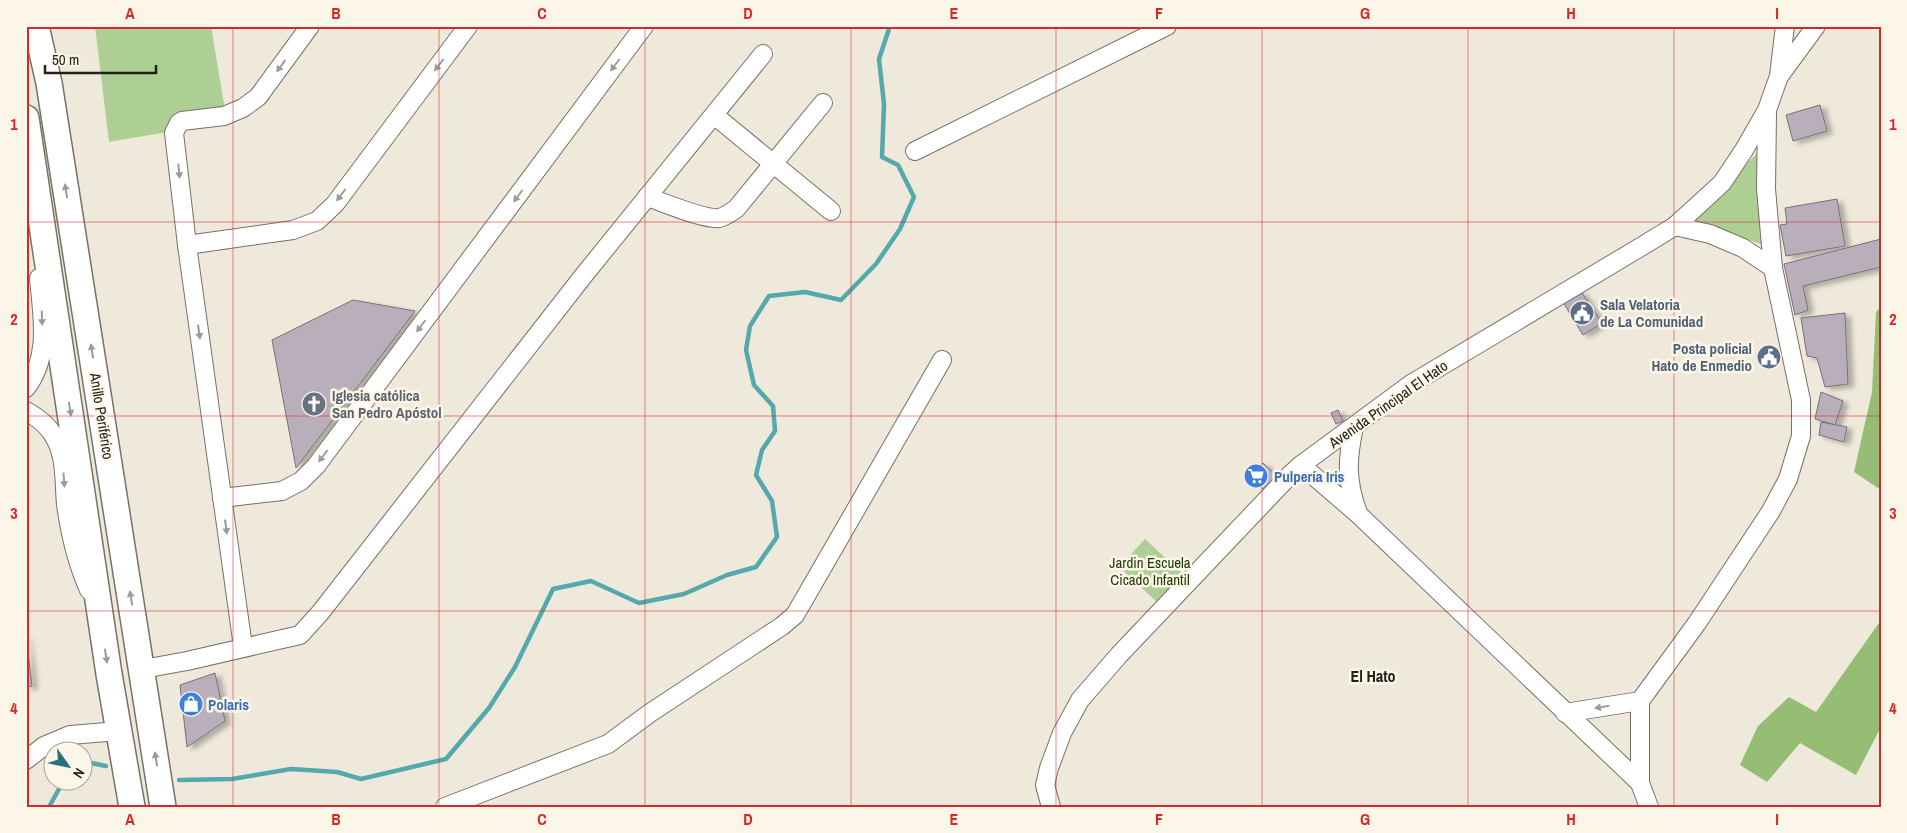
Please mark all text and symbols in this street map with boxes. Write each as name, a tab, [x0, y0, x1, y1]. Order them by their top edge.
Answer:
text: A	[125, 2, 135, 24]
text: B	[331, 2, 341, 24]
text: C	[537, 2, 547, 24]
text: D	[743, 2, 753, 24]
text: E	[950, 2, 959, 24]
text: F	[1155, 2, 1163, 24]
text: G	[1360, 2, 1370, 24]
text: H	[1566, 2, 1576, 24]
text: I	[1775, 2, 1779, 24]
scale bar	[45, 42, 156, 74]
text: 50 m	[52, 49, 79, 70]
one-way arrow	[433, 58, 444, 71]
one-way arrow	[610, 58, 620, 72]
one-way arrow	[276, 59, 286, 73]
text: 1	[10, 113, 18, 135]
text: 1	[1889, 113, 1897, 135]
one-way arrow	[175, 163, 183, 179]
one-way arrow	[62, 182, 70, 198]
one-way arrow	[336, 188, 347, 201]
one-way arrow	[512, 189, 523, 202]
place label: Sala Velatoria de La Comunidad	[1600, 294, 1703, 332]
public building icon: Sala Velatoria de La Comunidad	[1569, 300, 1595, 326]
text: 2	[10, 308, 18, 330]
text: 2	[1889, 308, 1897, 330]
one-way arrow	[38, 311, 46, 327]
one-way arrow	[415, 319, 426, 332]
one-way arrow	[195, 324, 203, 340]
place label: Posta policial Hato de Enmedio	[1652, 338, 1752, 376]
one-way arrow	[87, 343, 95, 359]
public building icon: Posta policial Hato de Enmedio	[1756, 344, 1782, 370]
street label: Avenida Principal El Hato	[1324, 355, 1452, 454]
street label: Anillo Periférico	[85, 370, 119, 461]
place label: Iglesia católica San Pedro Apóstol	[332, 385, 442, 423]
church icon: Iglesia católica San Pedro Apóstol	[301, 391, 327, 417]
one-way arrow	[66, 401, 74, 417]
one-way arrow	[318, 449, 329, 462]
supermarket icon: Pulpería Iris	[1243, 463, 1269, 489]
place label: Pulpería Iris	[1274, 466, 1345, 487]
one-way arrow	[61, 472, 69, 488]
text: 3	[10, 502, 18, 524]
text: 3	[1889, 502, 1897, 524]
one-way arrow	[222, 520, 230, 536]
park label: Jardin Escuela Cicado Infantil	[1109, 552, 1191, 590]
one-way arrow	[127, 590, 135, 606]
one-way arrow	[103, 648, 111, 664]
district label: El Hato	[1350, 665, 1396, 687]
shop icon: Polaris	[178, 691, 204, 717]
place label: Polaris	[208, 694, 249, 715]
text: 4	[10, 697, 18, 719]
text: 4	[1889, 697, 1897, 719]
one-way arrow	[1594, 703, 1610, 711]
north arrow	[42, 740, 92, 790]
one-way arrow	[152, 750, 160, 766]
text: N	[69, 765, 89, 781]
text: A	[125, 808, 135, 830]
text: B	[331, 808, 341, 830]
text: C	[537, 808, 547, 830]
text: D	[743, 808, 753, 830]
text: E	[950, 808, 959, 830]
text: F	[1155, 808, 1163, 830]
text: G	[1360, 808, 1370, 830]
text: H	[1566, 808, 1576, 830]
text: I	[1775, 808, 1779, 830]

